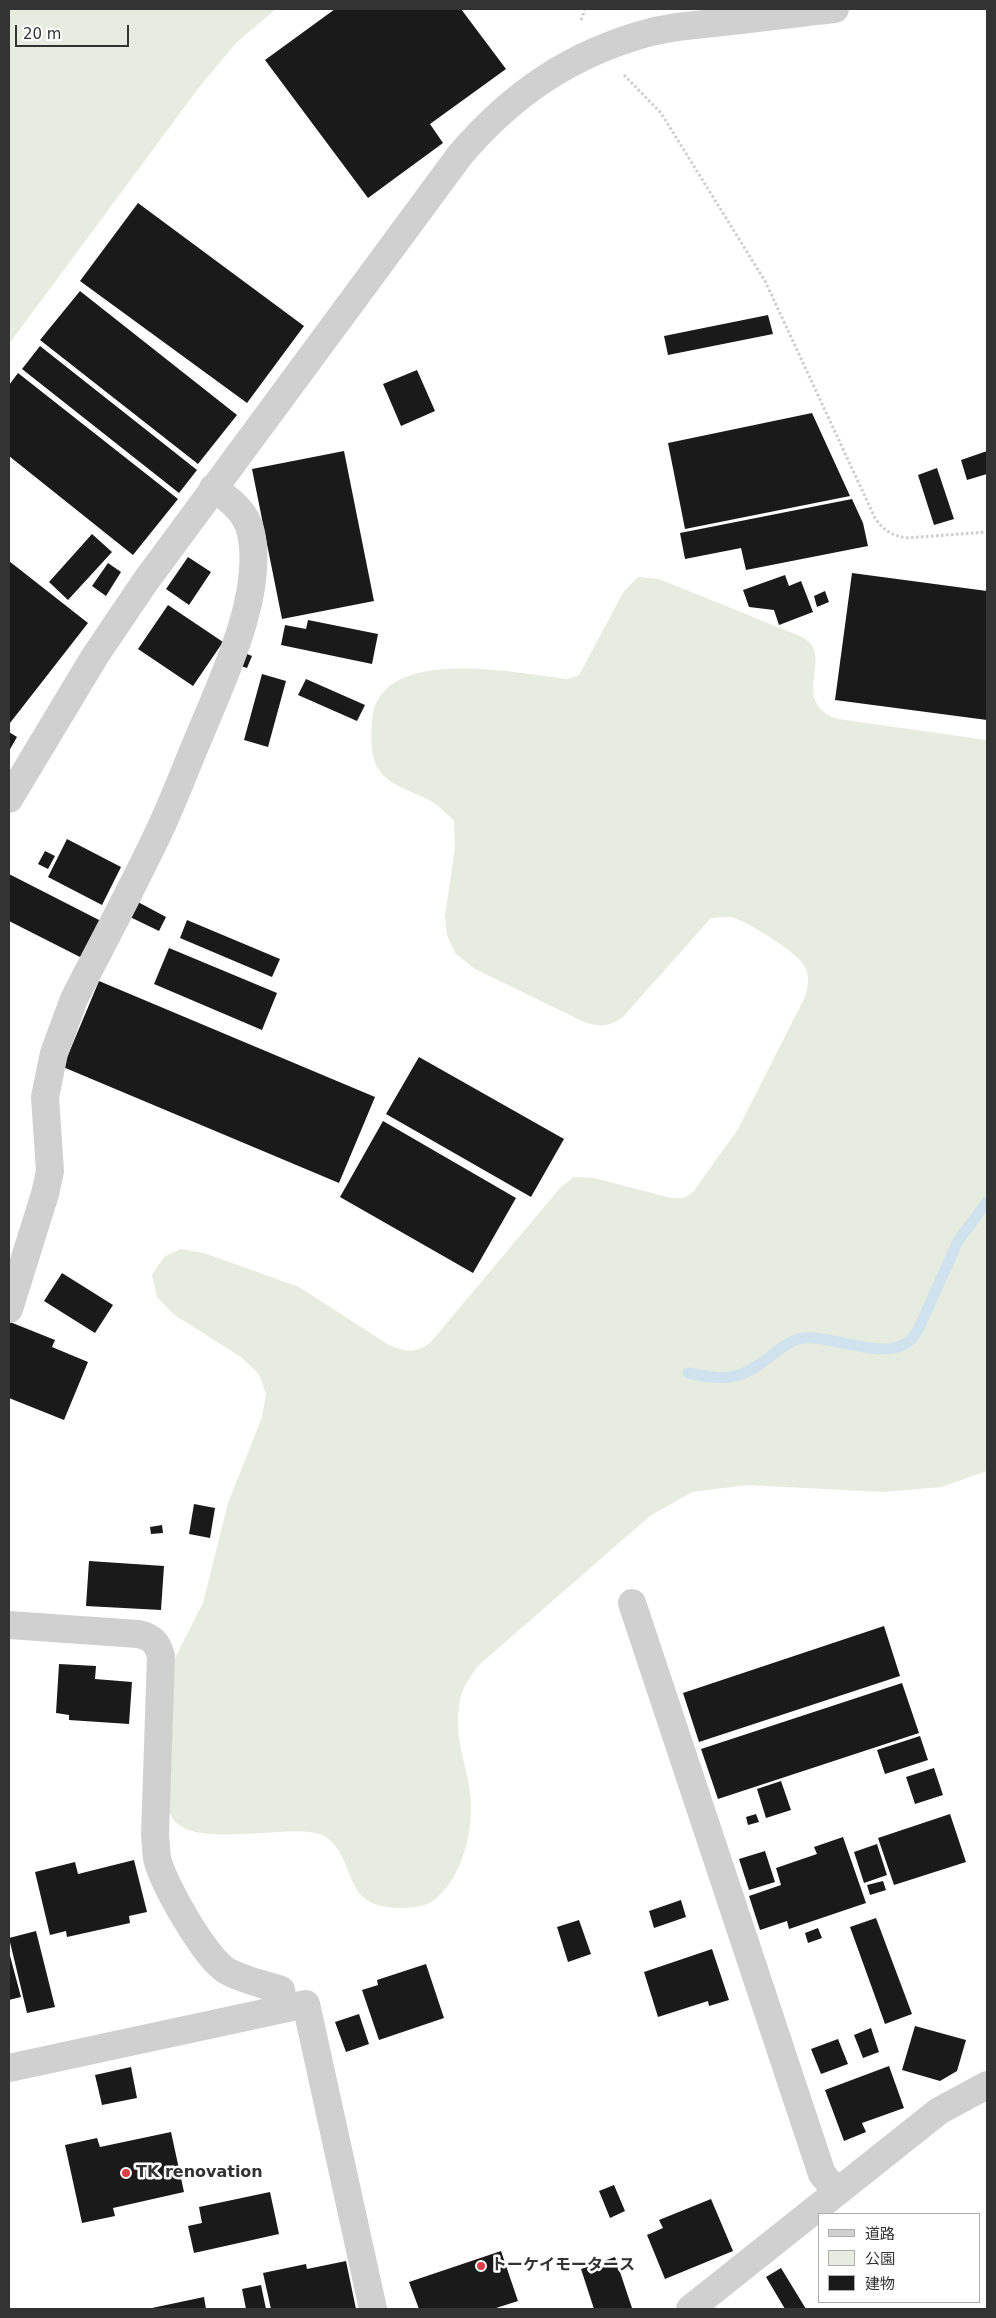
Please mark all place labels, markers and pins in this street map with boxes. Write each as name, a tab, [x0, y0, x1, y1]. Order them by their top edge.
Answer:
place label: TK renovation	[136, 2163, 263, 2183]
marker: TK renovation	[120, 2167, 132, 2179]
place label: トーケイモータース	[491, 2256, 635, 2276]
marker: トーケイモータース	[475, 2260, 487, 2272]

